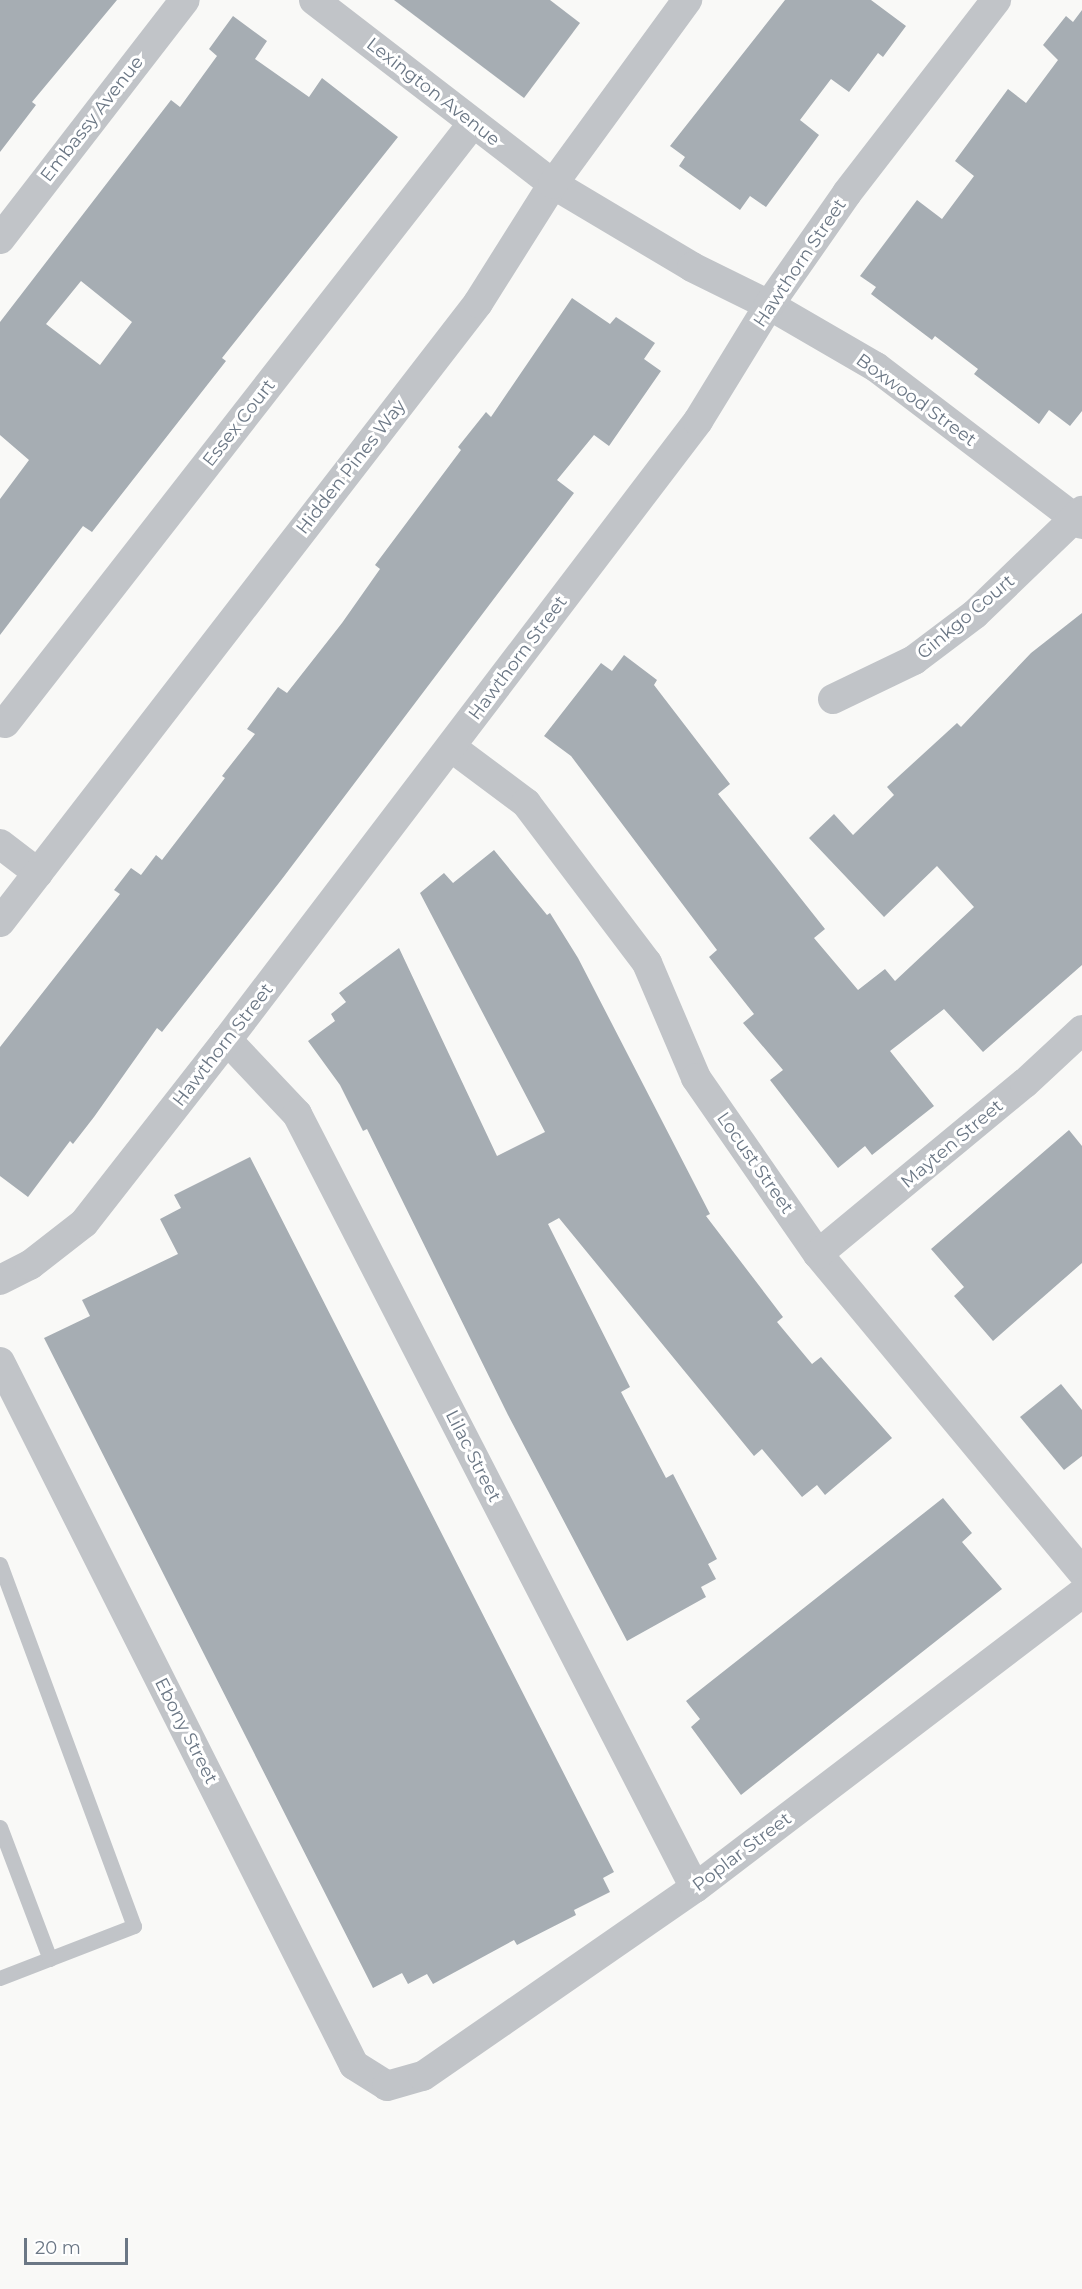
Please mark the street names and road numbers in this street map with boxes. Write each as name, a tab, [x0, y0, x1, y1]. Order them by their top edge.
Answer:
street label: Lexington Avenue	[362, 33, 504, 151]
street label: Embassy Avenue	[36, 52, 148, 186]
street label: Hawthorn Street	[749, 195, 851, 331]
street label: Boxwood Street	[852, 349, 980, 451]
street label: Essex Court	[198, 375, 280, 471]
street label: Hidden Pines Way	[292, 395, 410, 539]
street label: Ginkgo Court	[913, 570, 1019, 664]
street label: Hawthorn Street	[464, 592, 572, 724]
street label: Hawthorn Street	[168, 979, 278, 1111]
street label: Mayten Street	[897, 1095, 1007, 1193]
street label: Locust Street	[712, 1108, 798, 1218]
street label: Lilac Street	[441, 1406, 505, 1506]
street label: Ebony Street	[150, 1674, 222, 1788]
street label: Poplar Street	[688, 1808, 796, 1896]

